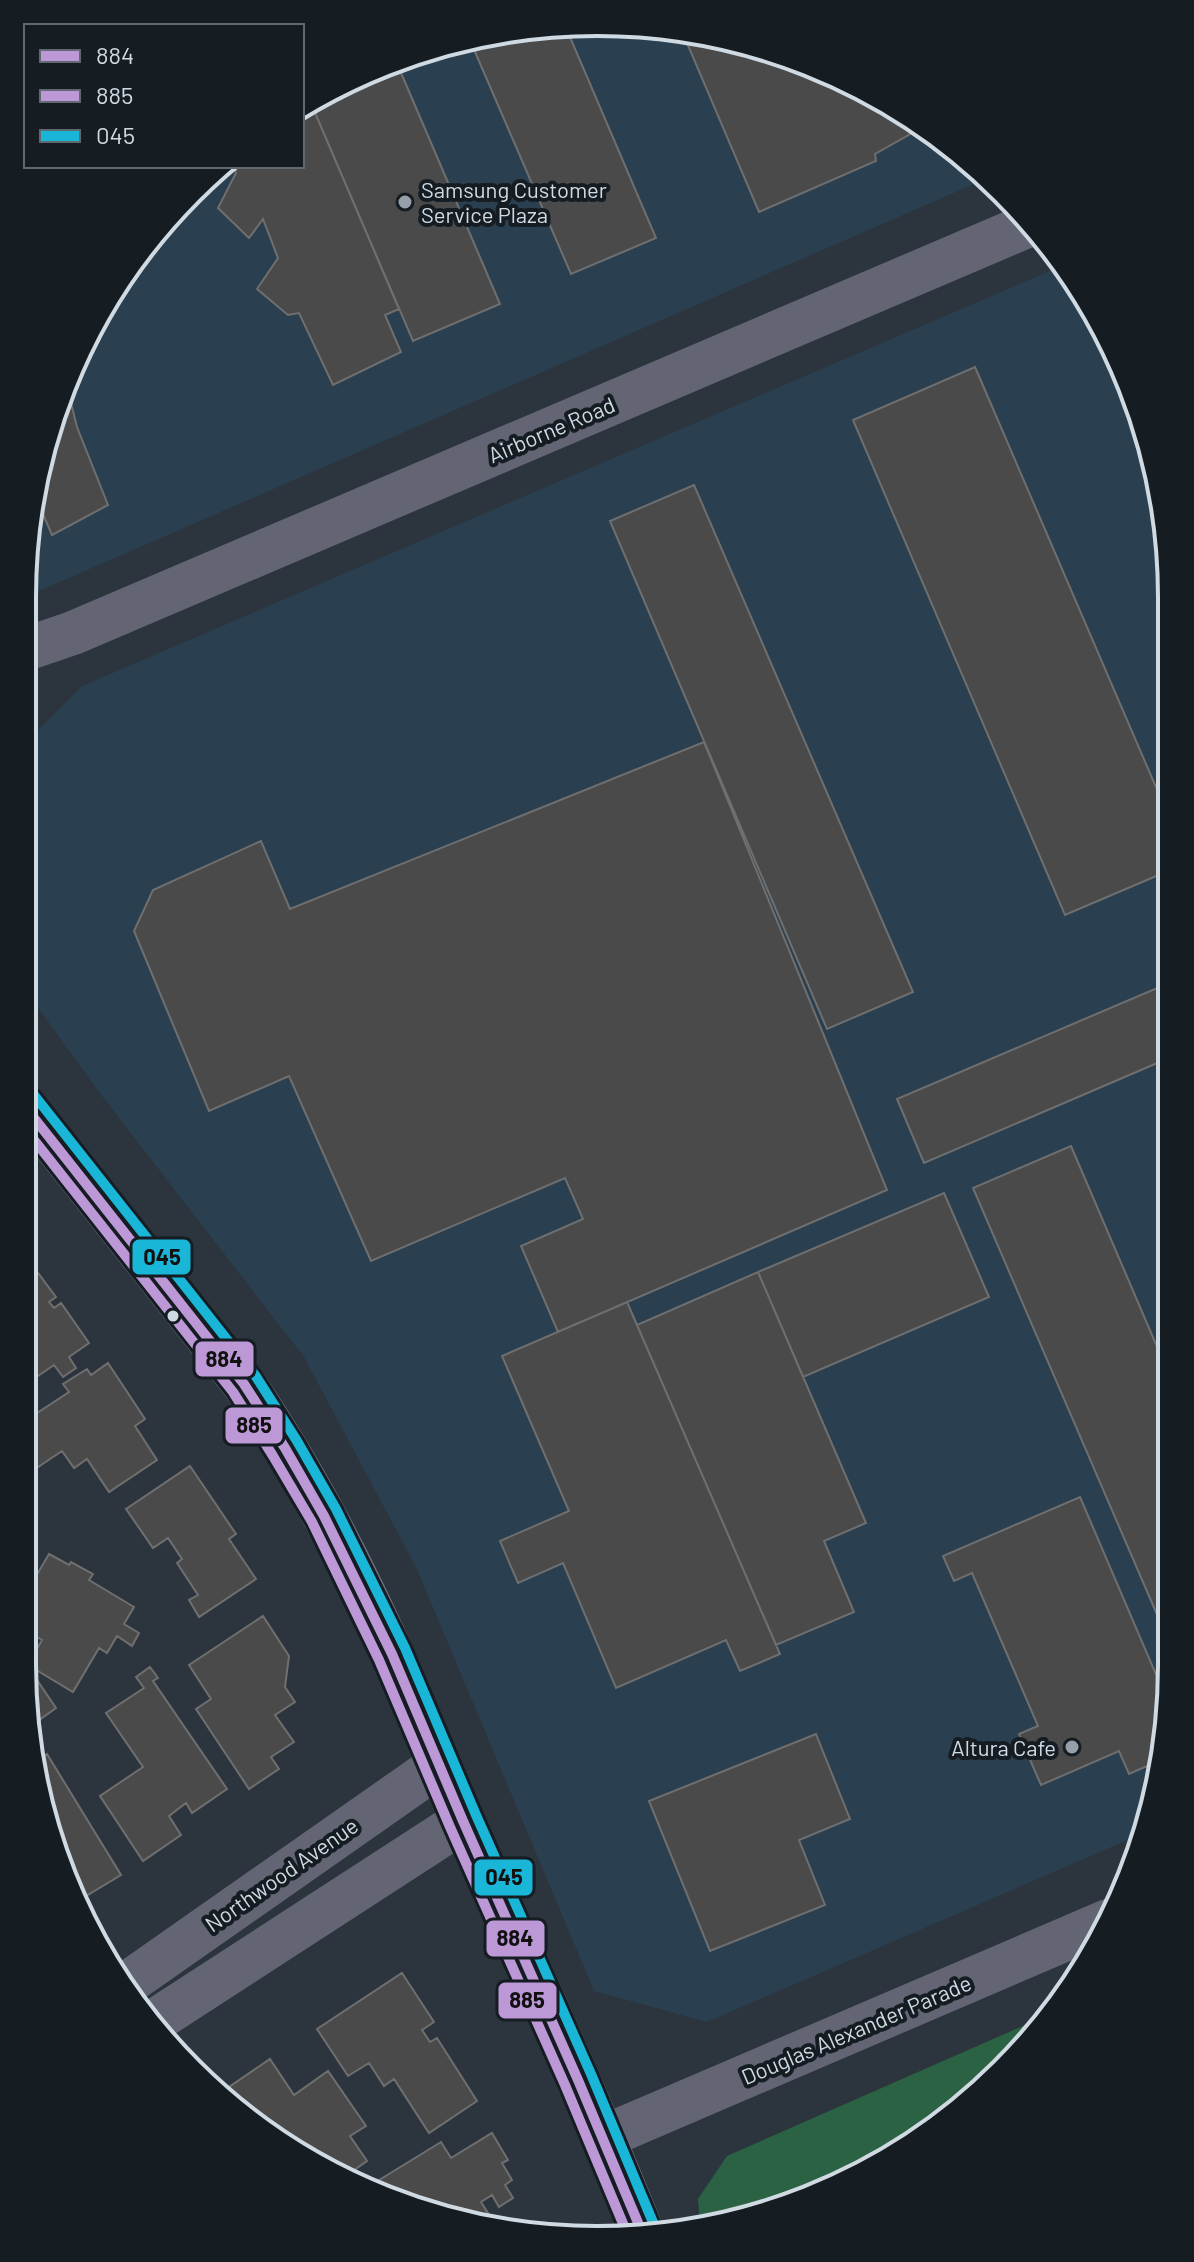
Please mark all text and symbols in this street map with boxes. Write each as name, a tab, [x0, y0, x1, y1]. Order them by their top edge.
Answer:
legend	[24, 24, 304, 168]
text: 884	[96, 40, 134, 69]
text: 885	[96, 80, 133, 109]
text: 045	[96, 120, 135, 149]
place label: Samsung Customer Service Plaza	[421, 176, 607, 227]
marker: Samsung Customer Service Plaza	[396, 193, 414, 211]
street label: Airborne Road	[484, 391, 618, 467]
line badge: 045	[131, 1238, 192, 1276]
text: 045	[143, 1243, 181, 1269]
unlabelled marker	[165, 1308, 181, 1324]
line badge: 884	[194, 1340, 255, 1378]
text: 884	[205, 1345, 243, 1371]
line badge: 885	[224, 1406, 284, 1445]
text: 885	[236, 1411, 272, 1437]
place label: Altura Cafe	[951, 1734, 1056, 1760]
marker: Altura Cafe	[1063, 1738, 1081, 1756]
street label: Northwood Avenue	[200, 1812, 362, 1936]
line badge: 045	[473, 1858, 534, 1897]
text: 045	[485, 1863, 523, 1889]
line badge: 884	[485, 1919, 546, 1958]
text: 884	[496, 1924, 534, 1950]
street label: Douglas Alexander Parade	[737, 1969, 975, 2089]
line badge: 885	[497, 1981, 558, 2020]
text: 885	[509, 1986, 545, 2012]

